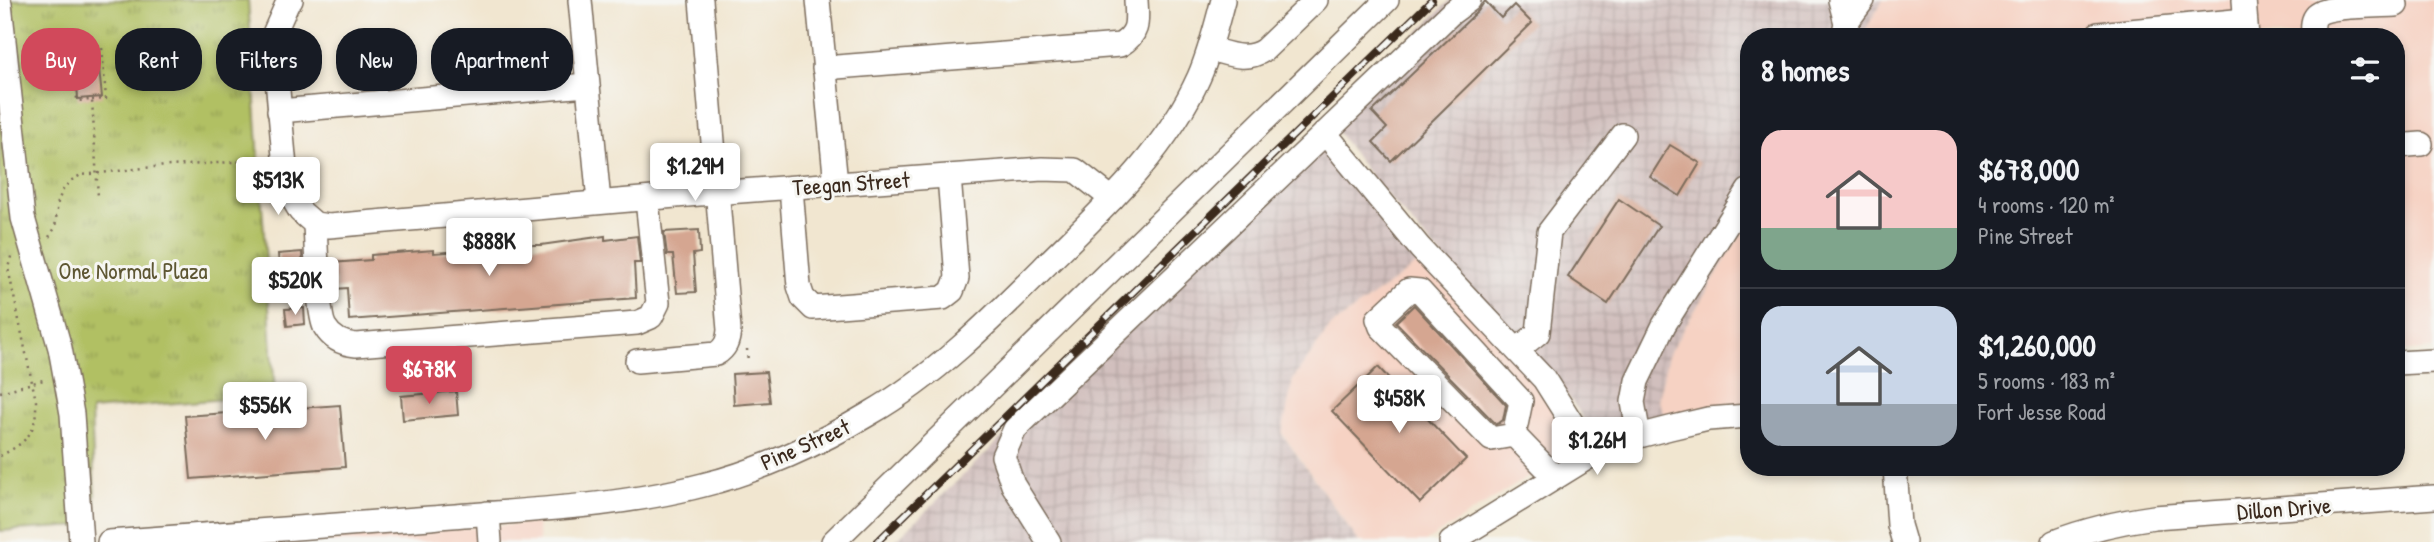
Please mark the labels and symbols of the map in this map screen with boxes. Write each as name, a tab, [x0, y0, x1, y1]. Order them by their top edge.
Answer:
pin: $1.29M	[638, 144, 752, 203]
pin: $513K	[229, 158, 327, 217]
street label: Teegan Street	[791, 163, 912, 203]
pin: $888K	[440, 218, 538, 278]
park label: One Normal Plaza	[58, 255, 208, 286]
pin: $520K	[246, 258, 344, 317]
pin: $678K	[380, 346, 478, 406]
pin: $458K	[1350, 376, 1448, 435]
pin: $556K	[216, 382, 314, 442]
street label: Pine Street	[755, 410, 856, 477]
pin: $1.26M	[1540, 418, 1654, 477]
street label: Dillon Drive	[2236, 489, 2332, 527]

